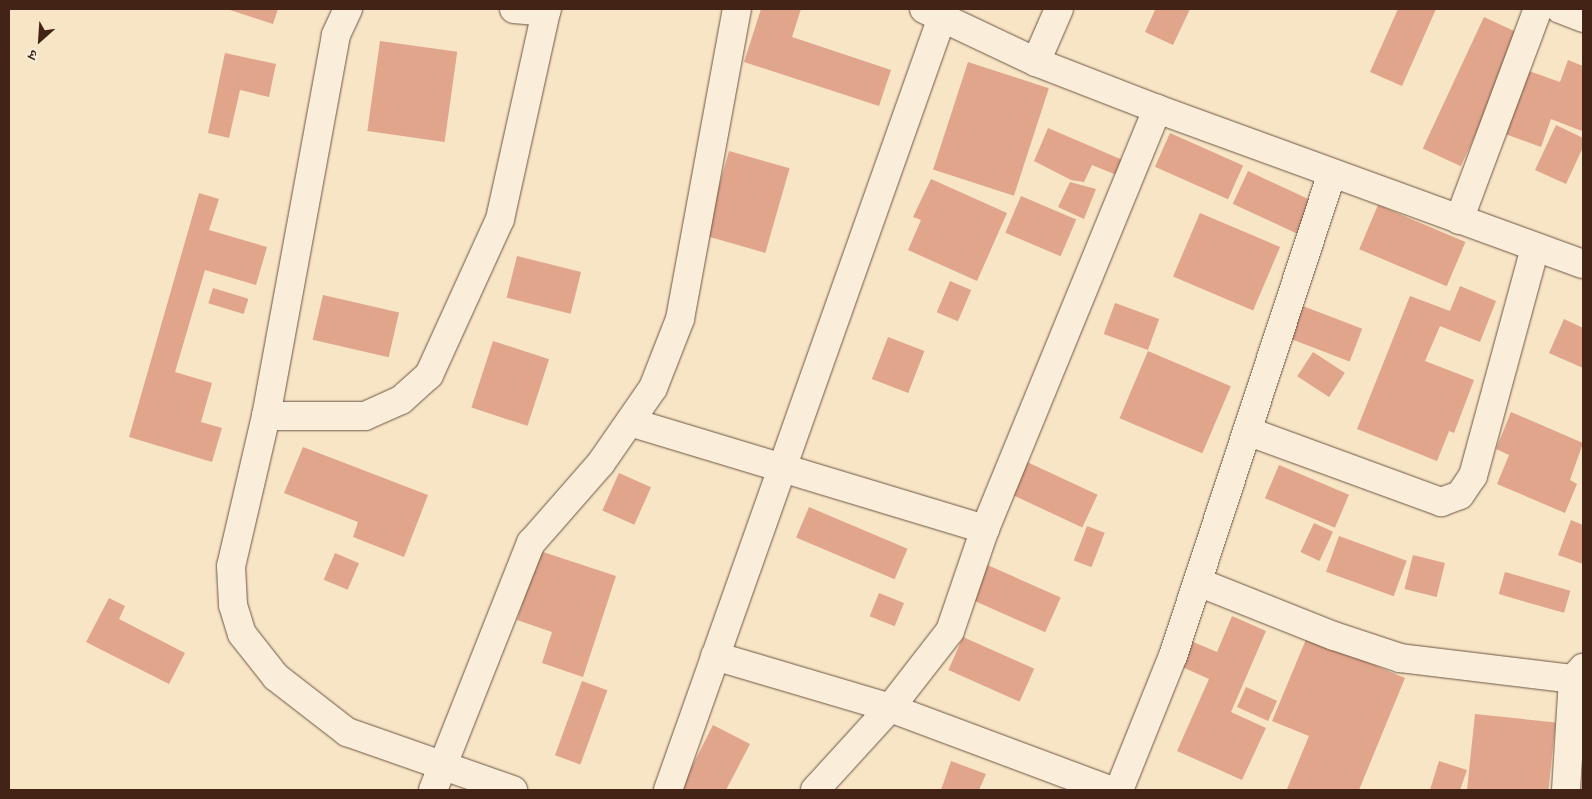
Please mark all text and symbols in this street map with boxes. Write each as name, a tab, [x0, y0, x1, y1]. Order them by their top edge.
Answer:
north arrow	[15, 15, 65, 65]
text: उ	[26, 43, 41, 64]

